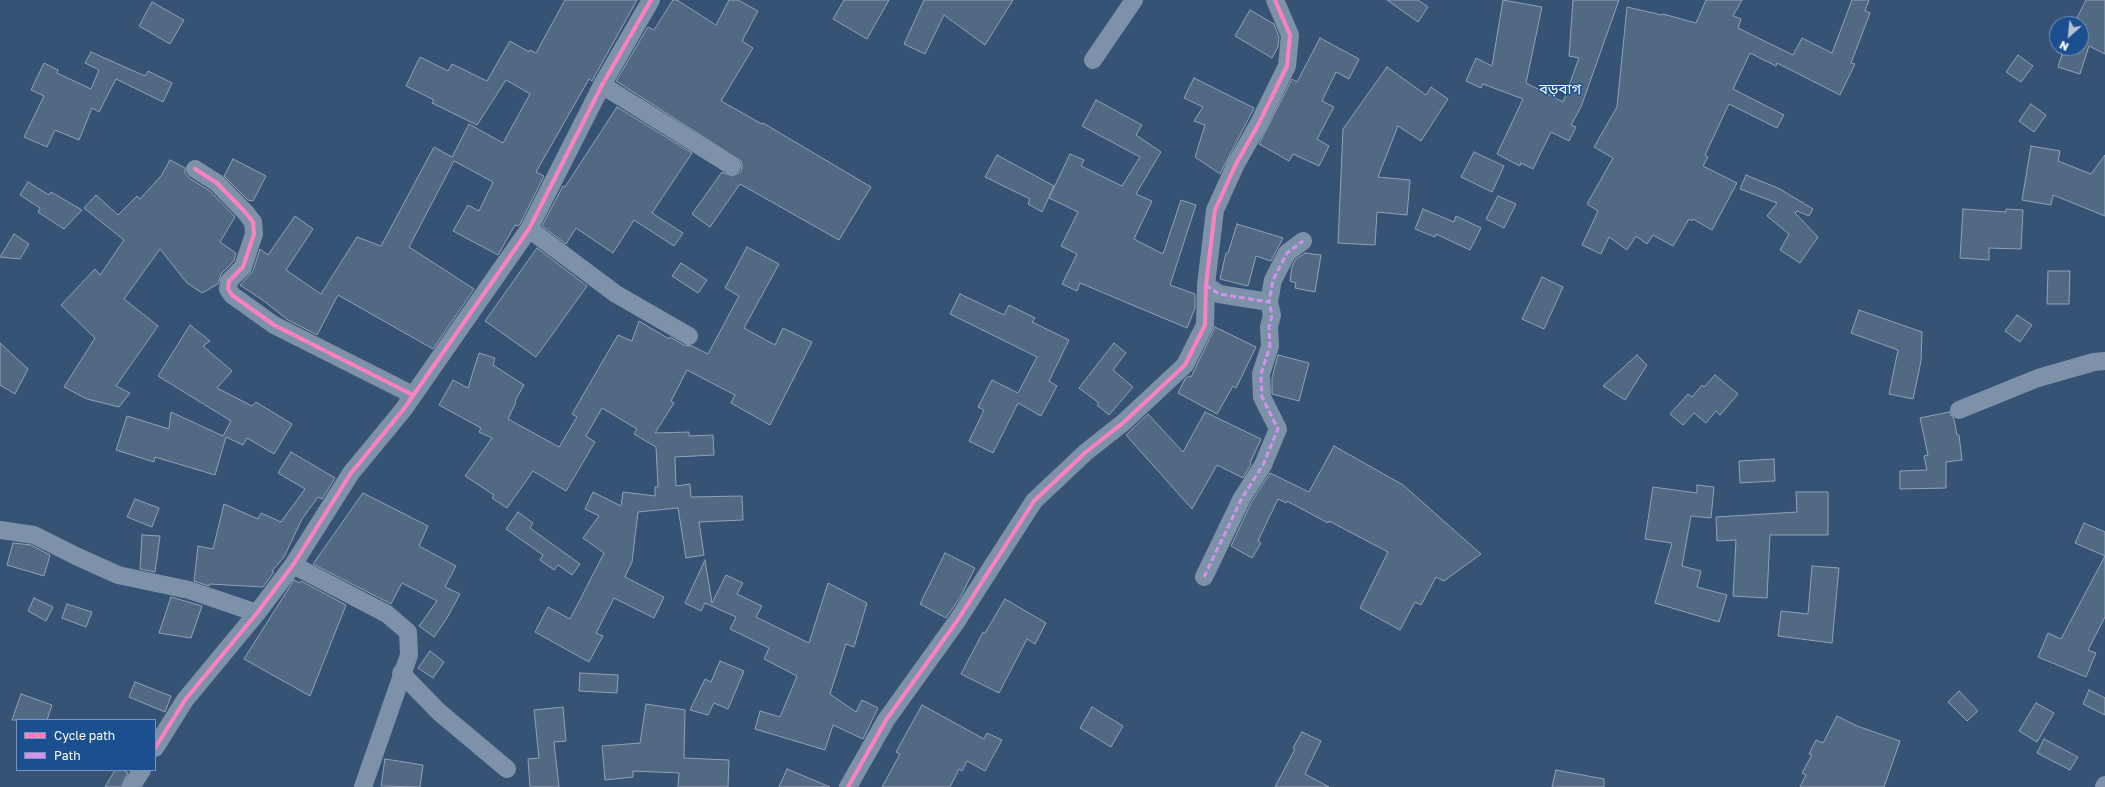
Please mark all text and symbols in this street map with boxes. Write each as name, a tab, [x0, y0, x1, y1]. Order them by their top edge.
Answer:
north arrow	[2049, 16, 2089, 56]
text: N	[2057, 39, 2070, 54]
district label: বড়বাগ	[1539, 80, 1581, 98]
legend	[16, 719, 156, 771]
text: Cycle path	[54, 728, 115, 743]
text: Path	[54, 748, 81, 763]

